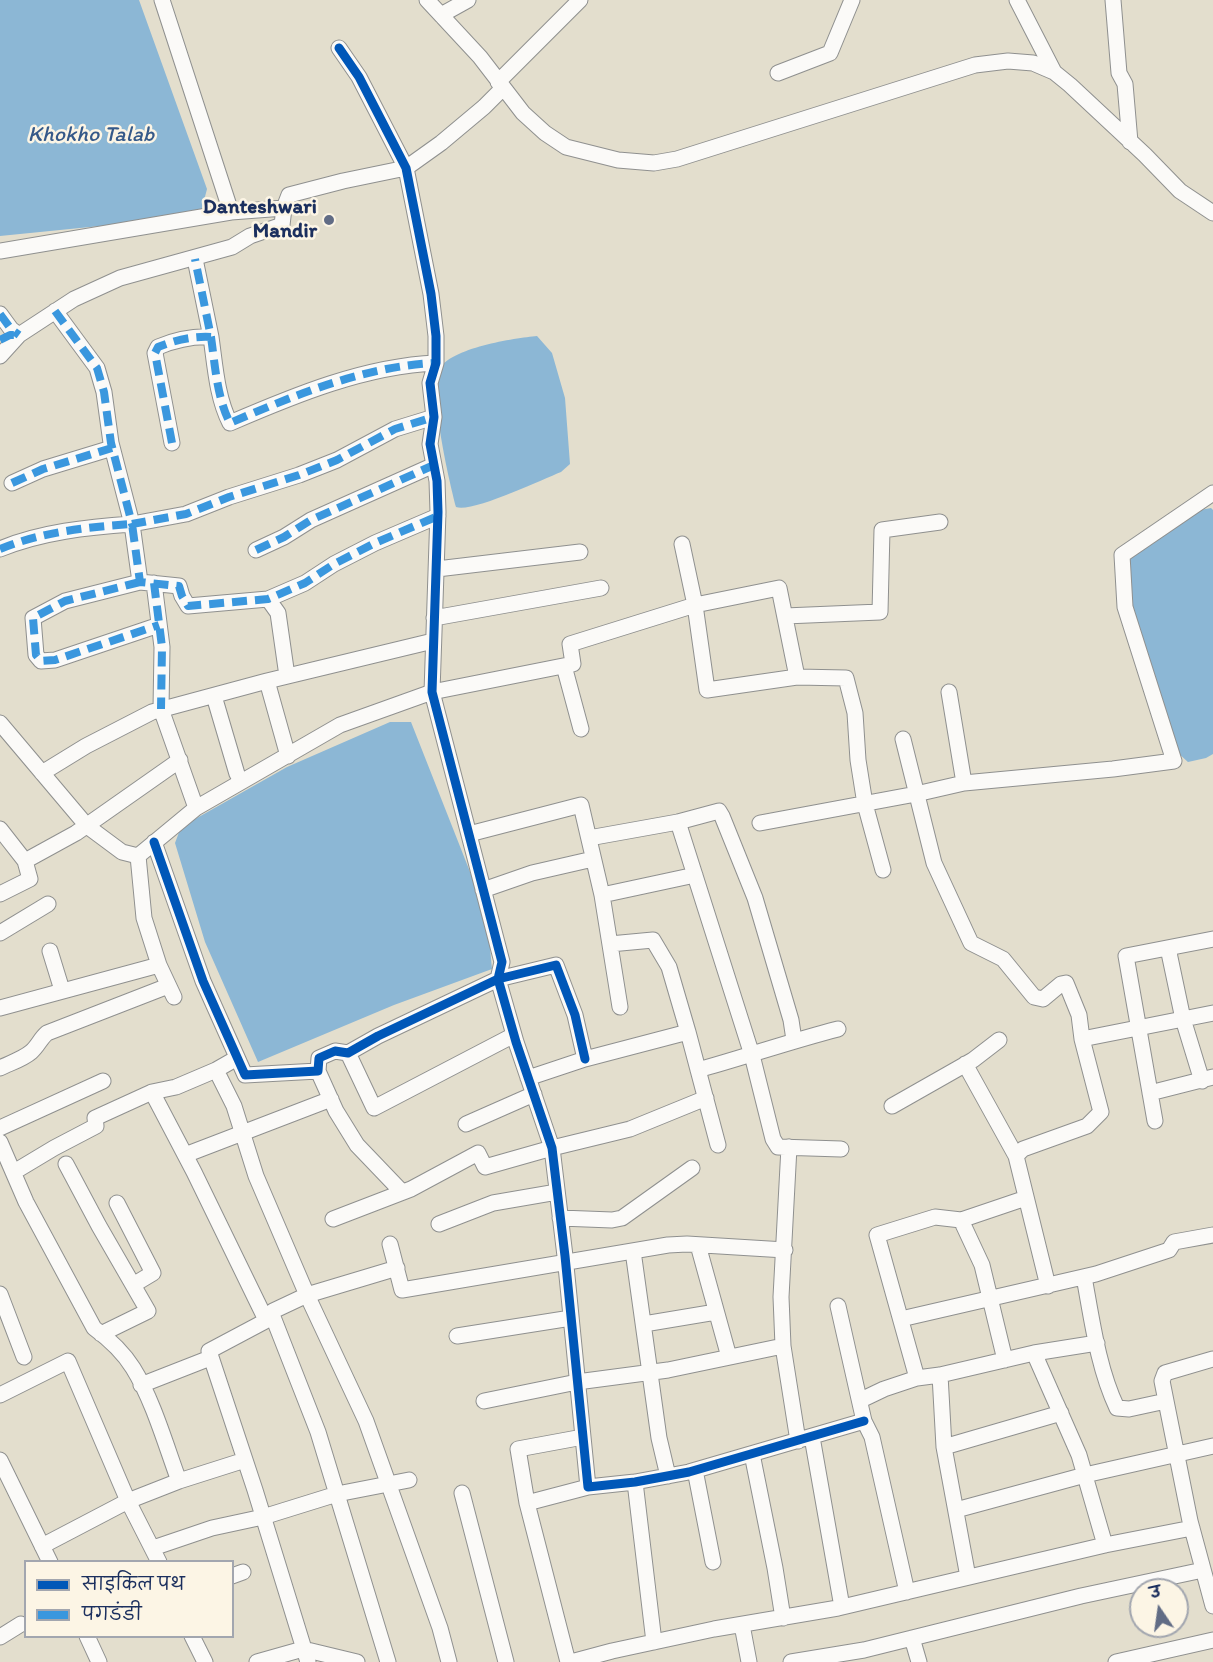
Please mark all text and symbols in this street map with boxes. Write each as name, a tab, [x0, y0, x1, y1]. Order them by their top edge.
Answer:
water label: Khokho Talab	[28, 122, 154, 148]
place label: Danteshwari Mandir	[203, 195, 317, 245]
marker: Danteshwari Mandir	[322, 213, 336, 227]
legend	[24, 1560, 234, 1638]
text: साइकिल पथ	[82, 1573, 185, 1595]
north arrow	[1129, 1578, 1189, 1638]
text: उ	[1148, 1581, 1163, 1602]
text: पगडंडी	[82, 1603, 142, 1625]

